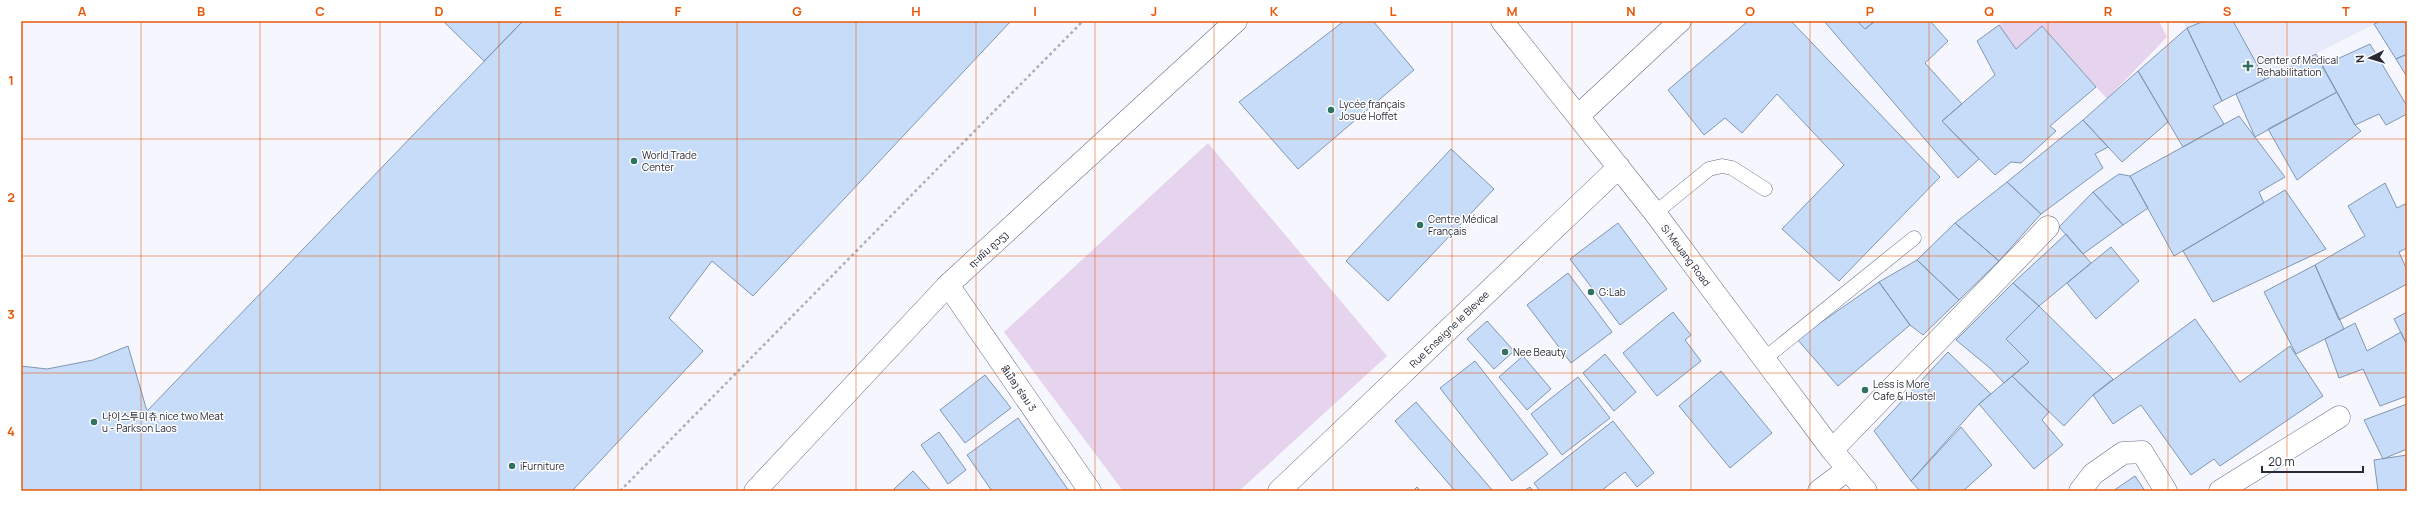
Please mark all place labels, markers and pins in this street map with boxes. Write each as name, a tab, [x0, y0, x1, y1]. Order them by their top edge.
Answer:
place label: Center of Medical Rehabilitation	[2257, 53, 2338, 79]
marker: Center of Medical Rehabilitation	[2242, 60, 2254, 72]
place label: Lycée français Josué Hoffet	[1339, 97, 1405, 123]
marker: Lycée français Josué Hoffet	[1326, 105, 1336, 115]
place label: World Trade Center	[642, 148, 697, 174]
marker: World Trade Center	[629, 156, 639, 166]
place label: Centre Médical Français	[1428, 212, 1498, 238]
marker: Centre Médical Français	[1415, 220, 1425, 230]
place label: G:Lab	[1599, 285, 1626, 299]
marker: G:Lab	[1586, 287, 1596, 297]
place label: Nee Beauty	[1513, 345, 1567, 359]
marker: Nee Beauty	[1500, 347, 1510, 357]
place label: Less is More Cafe & Hostel	[1873, 377, 1935, 403]
marker: Less is More Cafe & Hostel	[1860, 385, 1870, 395]
place label: 나이스투미츄 nice two Meat u - Parkson Laos	[102, 409, 224, 435]
marker: 나이스투미츄 nice two Meat u - Parkson Laos	[89, 417, 99, 427]
place label: iFurniture	[520, 459, 565, 473]
marker: iFurniture	[507, 461, 517, 471]

